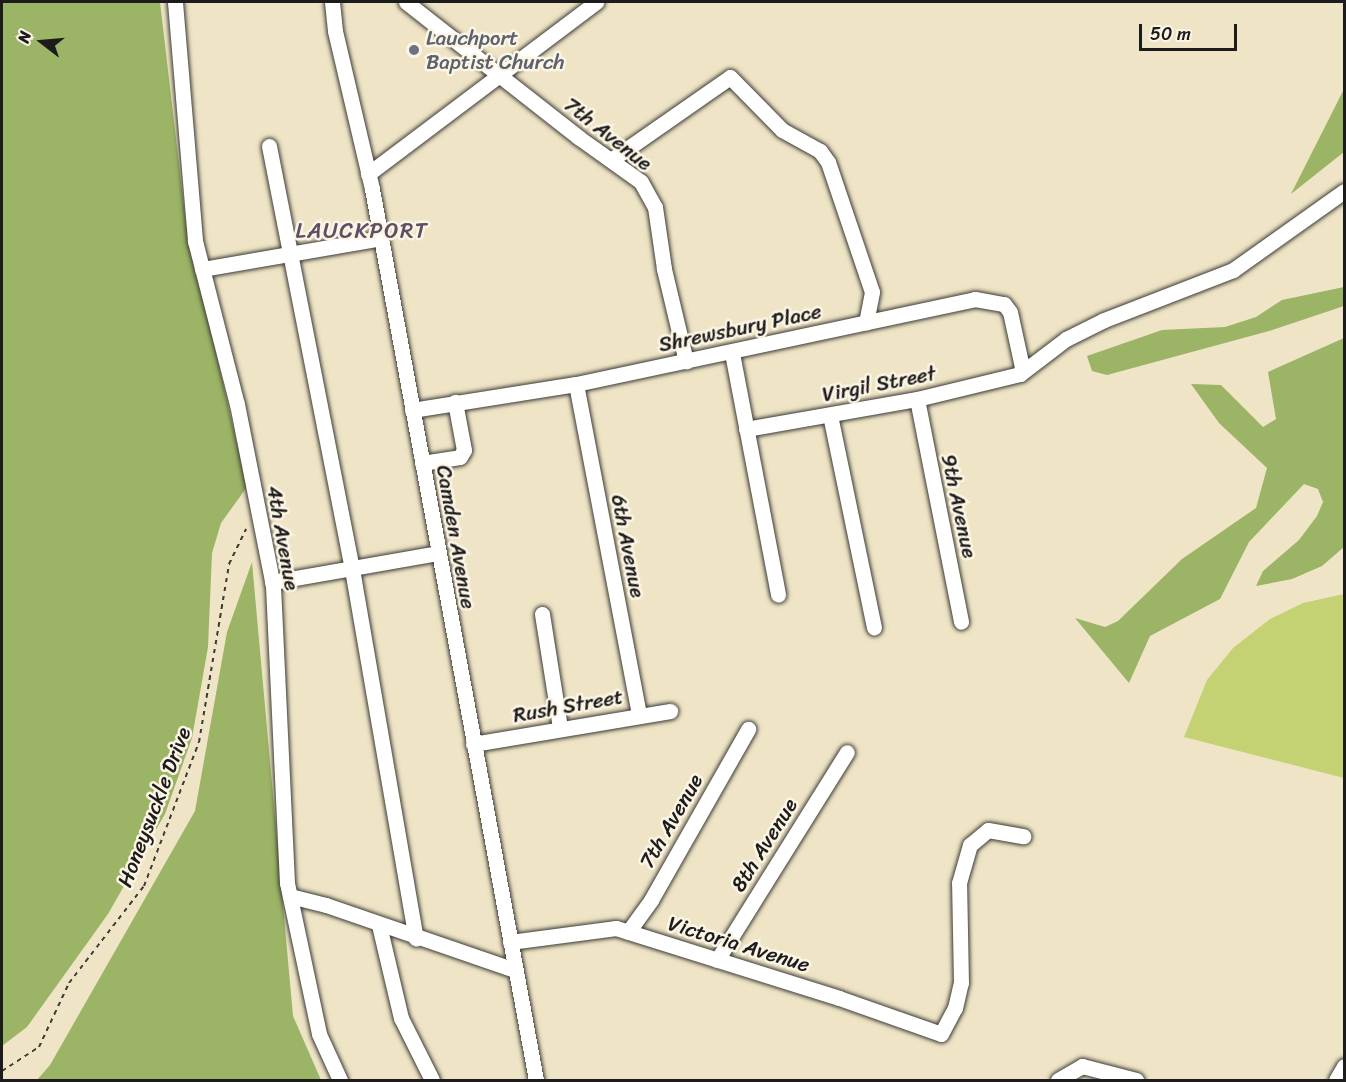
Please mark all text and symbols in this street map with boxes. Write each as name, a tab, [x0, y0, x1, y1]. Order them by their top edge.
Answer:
north arrow	[12, 12, 72, 72]
scale bar	[1142, 12, 1240, 50]
text: 50 m	[1150, 18, 1191, 50]
place label: Lauchport Baptist Church	[426, 25, 565, 75]
text: N	[9, 28, 40, 46]
marker: Lauchport Baptist Church	[407, 43, 421, 57]
street label: 7th Avenue	[559, 92, 657, 176]
district label: LAUCKPORT	[296, 218, 428, 244]
street label: Shrewsbury Place	[656, 298, 824, 358]
street label: Virgil Street	[820, 361, 938, 407]
street label: 9th Avenue	[936, 452, 982, 560]
street label: Camden Avenue	[431, 463, 481, 611]
street label: 4th Avenue	[261, 484, 305, 592]
street label: 6th Avenue	[606, 492, 650, 600]
street label: Rush Street	[511, 684, 625, 728]
street label: Honeysuckle Drive	[112, 723, 196, 891]
street label: 7th Avenue	[634, 769, 708, 873]
street label: 8th Avenue	[725, 794, 803, 896]
street label: Victoria Avenue	[665, 911, 813, 977]

